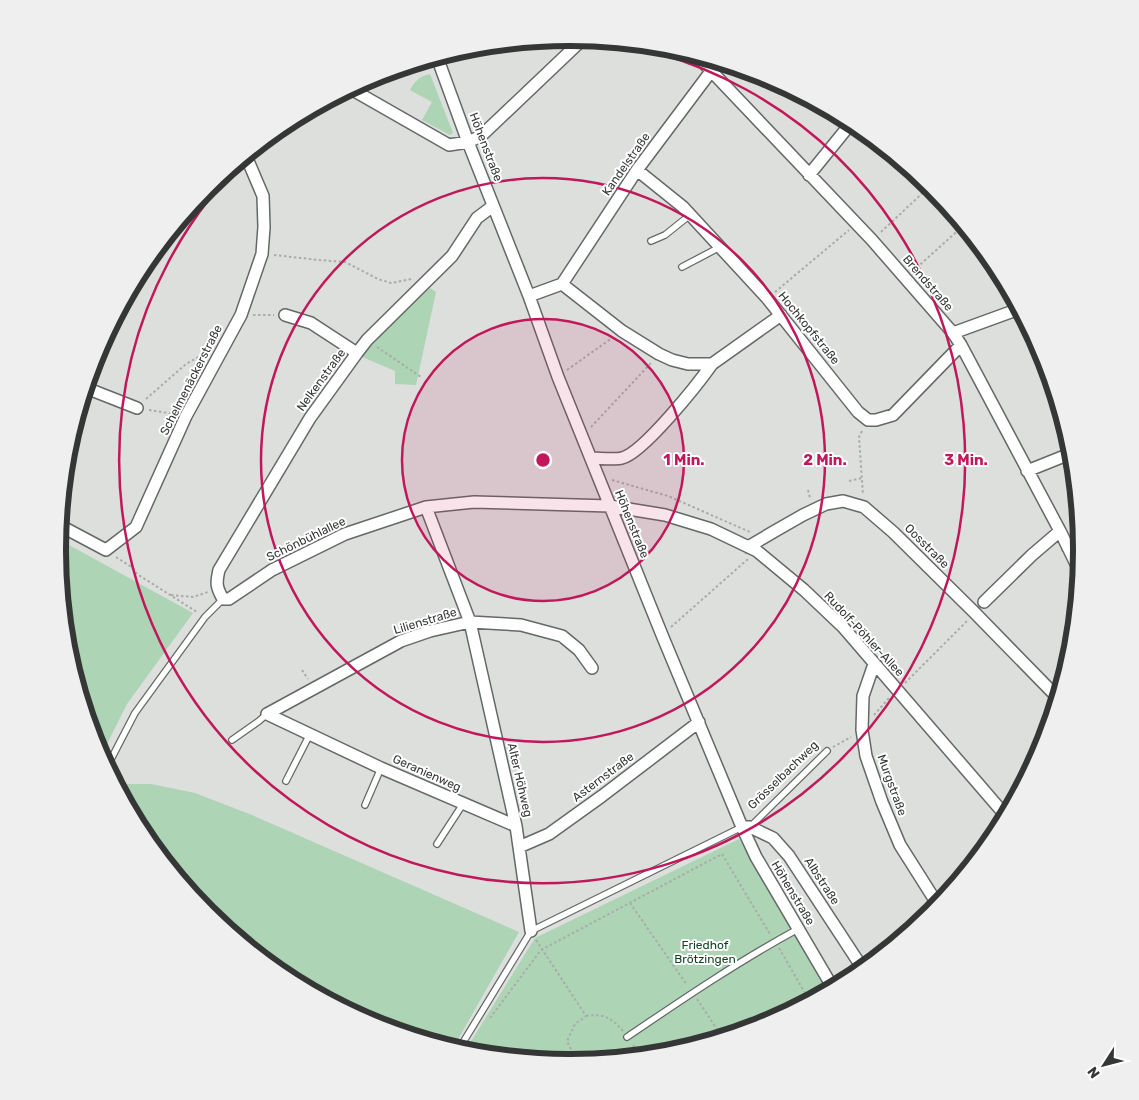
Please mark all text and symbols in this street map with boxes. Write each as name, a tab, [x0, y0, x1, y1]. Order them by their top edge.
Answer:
street label: Höhenstraße	[466, 111, 506, 184]
street label: Kandelstraße	[599, 130, 653, 198]
street label: Brendstraße	[900, 252, 956, 314]
street label: Hochkopfstraße	[775, 289, 843, 367]
street label: Schelmenäckerstraße	[157, 322, 225, 437]
street label: Nelkenstraße	[294, 346, 348, 414]
centre of rings	[534, 451, 552, 469]
text: 1 Min.	[663, 451, 705, 469]
text: 2 Min.	[803, 451, 847, 469]
text: 3 Min.	[944, 451, 988, 469]
street label: Höhenstraße	[612, 488, 652, 560]
street label: Schönbühlallee	[264, 514, 348, 564]
street label: Oosstraße	[902, 521, 952, 571]
street label: Rudolf-Pöhler-Allee	[821, 589, 907, 679]
street label: Lilienstraße	[392, 605, 458, 637]
street label: Grösselbachweg	[745, 738, 821, 812]
street label: Alter Höhweg	[505, 742, 535, 818]
street label: Asternstraße	[570, 749, 637, 805]
street label: Geranienweg	[391, 752, 463, 794]
street label: Murgstraße	[874, 753, 910, 818]
street label: Albstraße	[801, 855, 843, 908]
street label: Höhenstraße	[768, 858, 818, 928]
park label: Friedhof Brötzingen	[674, 938, 736, 966]
north arrow	[1079, 1040, 1129, 1090]
text: N	[1084, 1063, 1104, 1081]

